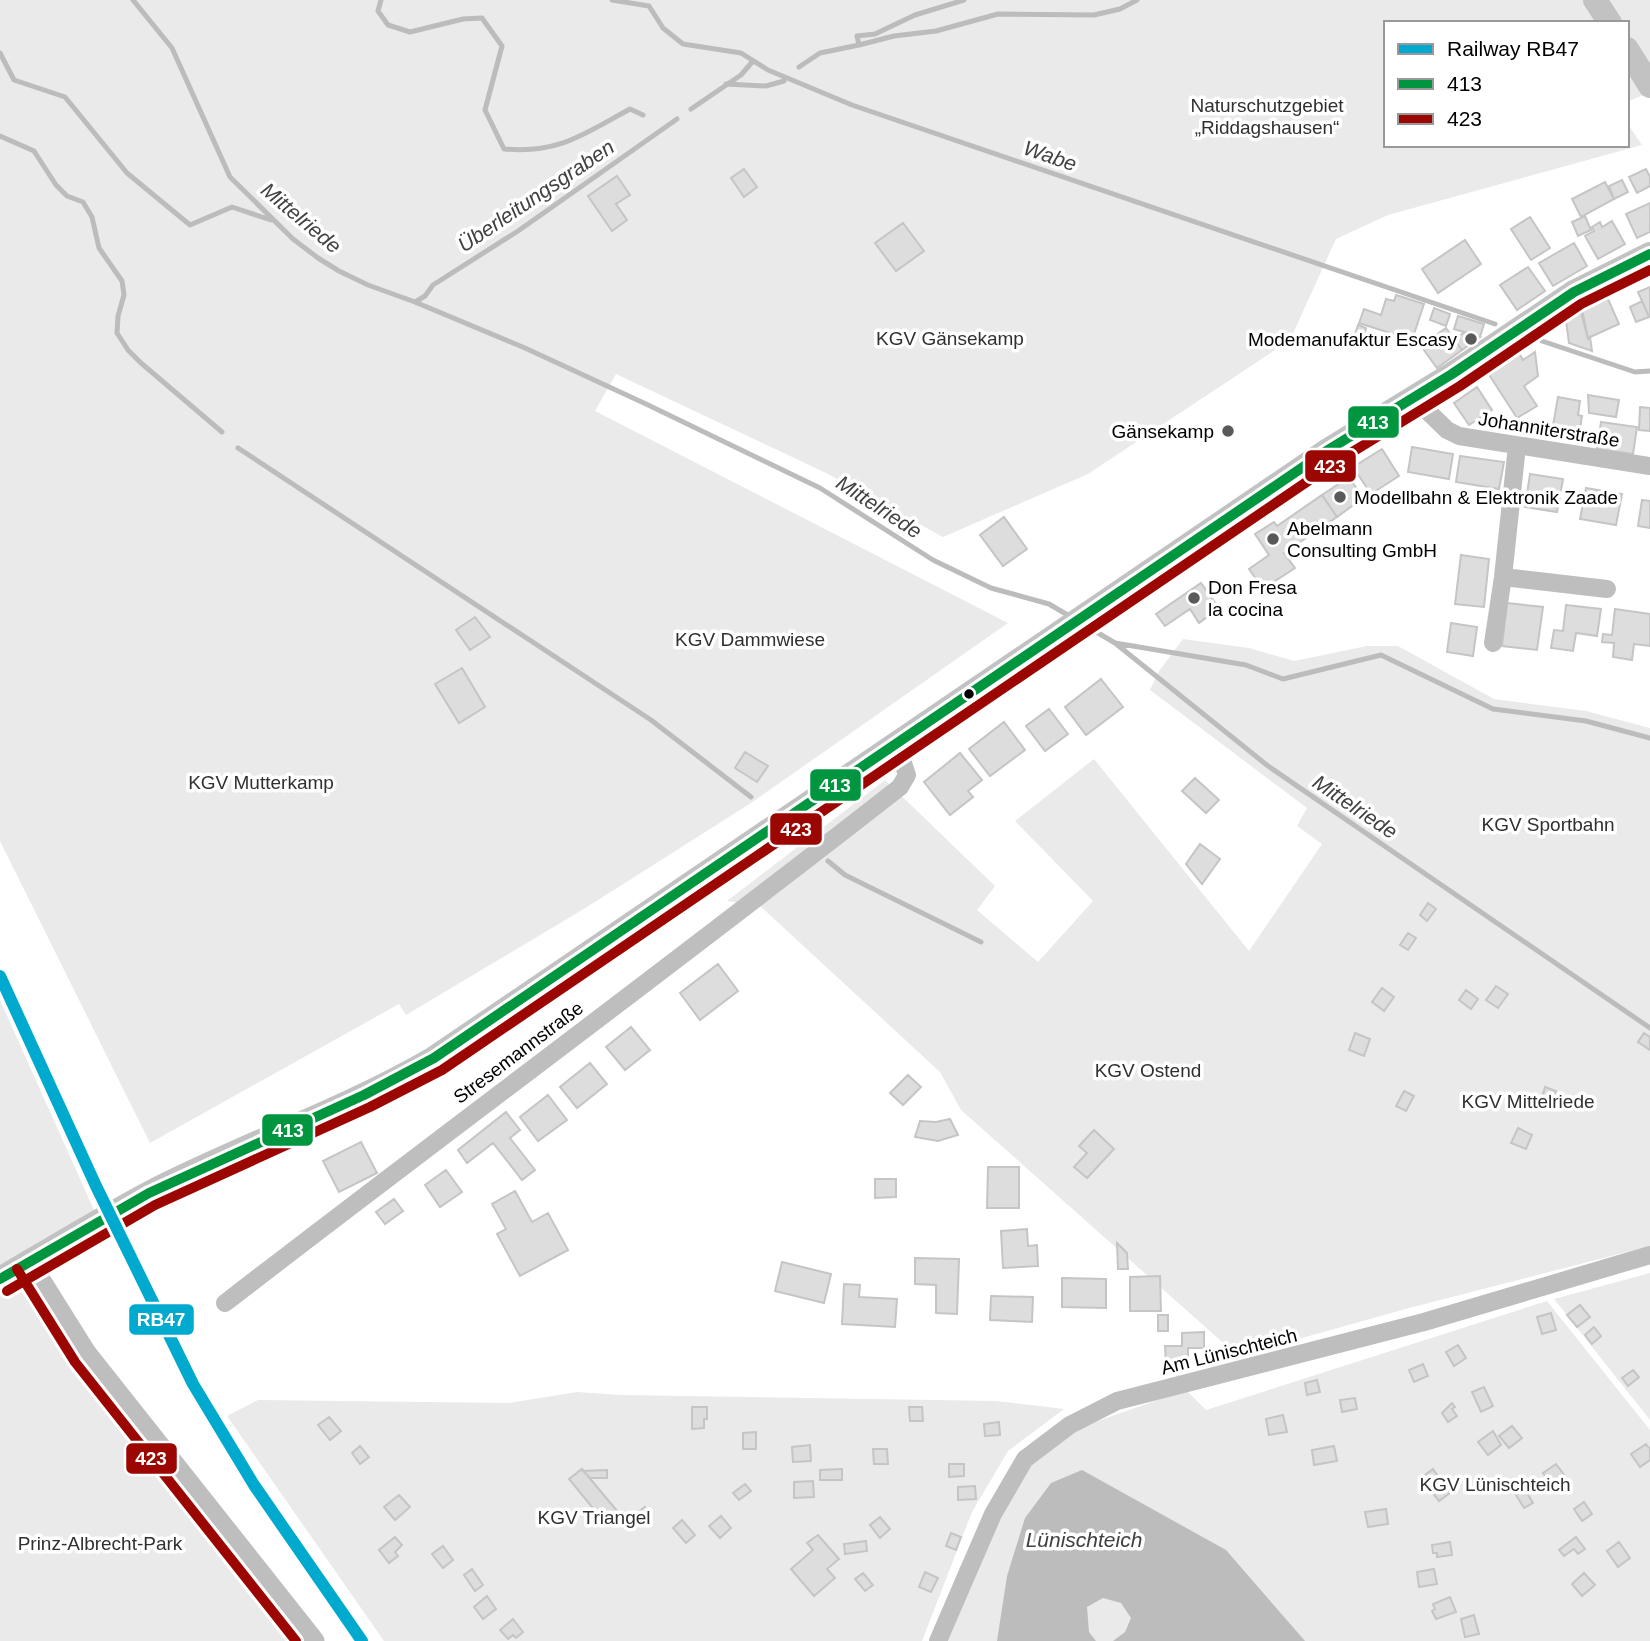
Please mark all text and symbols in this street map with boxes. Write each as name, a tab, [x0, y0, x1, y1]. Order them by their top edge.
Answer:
legend	[1384, 21, 1629, 147]
text: Railway RB47	[1447, 37, 1579, 60]
text: 413	[1447, 72, 1482, 95]
park label: Naturschutzgebiet „Riddagshausen“	[1190, 95, 1344, 138]
text: 423	[1447, 107, 1482, 130]
water label: Überleitungsgraben	[453, 135, 618, 256]
water label: Wabe	[1021, 136, 1080, 175]
water label: Mittelriede	[257, 178, 346, 258]
park label: KGV Gänsekamp	[876, 328, 1024, 349]
place label: Modemanufaktur Escasy	[1248, 329, 1457, 350]
marker: Modemanufaktur Escasy	[1463, 331, 1479, 347]
line badge: 413	[1347, 405, 1400, 439]
street label: Johanniterstraße	[1477, 408, 1621, 451]
text: 413	[1357, 412, 1389, 433]
place label: Gänsekamp	[1112, 421, 1214, 442]
marker: Gänsekamp	[1220, 423, 1236, 439]
line badge: 423	[1304, 449, 1357, 483]
text: 423	[1314, 456, 1346, 477]
water label: Mittelriede	[832, 471, 926, 543]
place label: Modellbahn & Elektronik Zaade	[1354, 487, 1618, 508]
marker: Modellbahn & Elektronik Zaade	[1332, 489, 1348, 505]
place label: Abelmann Consulting GmbH	[1287, 518, 1437, 561]
marker: Abelmann Consulting GmbH	[1265, 531, 1281, 547]
place label: Don Fresa la cocina	[1208, 577, 1297, 620]
marker: Don Fresa la cocina	[1186, 590, 1202, 606]
park label: KGV Dammwiese	[675, 629, 825, 650]
unlabelled marker	[962, 687, 976, 701]
line badge: 413	[809, 768, 862, 802]
water label: Mittelriede	[1309, 770, 1402, 843]
park label: KGV Mutterkamp	[188, 772, 334, 793]
text: 413	[819, 775, 851, 796]
line badge: 423	[769, 812, 823, 846]
park label: KGV Sportbahn	[1481, 814, 1615, 835]
text: 423	[780, 819, 812, 840]
street label: Stresemannstraße	[450, 997, 587, 1108]
park label: KGV Ostend	[1095, 1060, 1201, 1081]
park label: KGV Mittelriede	[1461, 1091, 1595, 1112]
line badge: 413	[261, 1113, 314, 1147]
text: 413	[272, 1120, 304, 1141]
line badge: RB47	[128, 1303, 195, 1336]
text: RB47	[137, 1309, 185, 1330]
street label: Am Lünischteich	[1159, 1324, 1299, 1379]
line badge: 423	[125, 1442, 178, 1475]
text: 423	[135, 1448, 167, 1469]
park label: KGV Lünischteich	[1419, 1474, 1571, 1495]
park label: KGV Triangel	[538, 1507, 651, 1528]
water label: Lünischteich	[1026, 1528, 1142, 1551]
park label: Prinz-Albrecht-Park	[18, 1533, 183, 1554]

